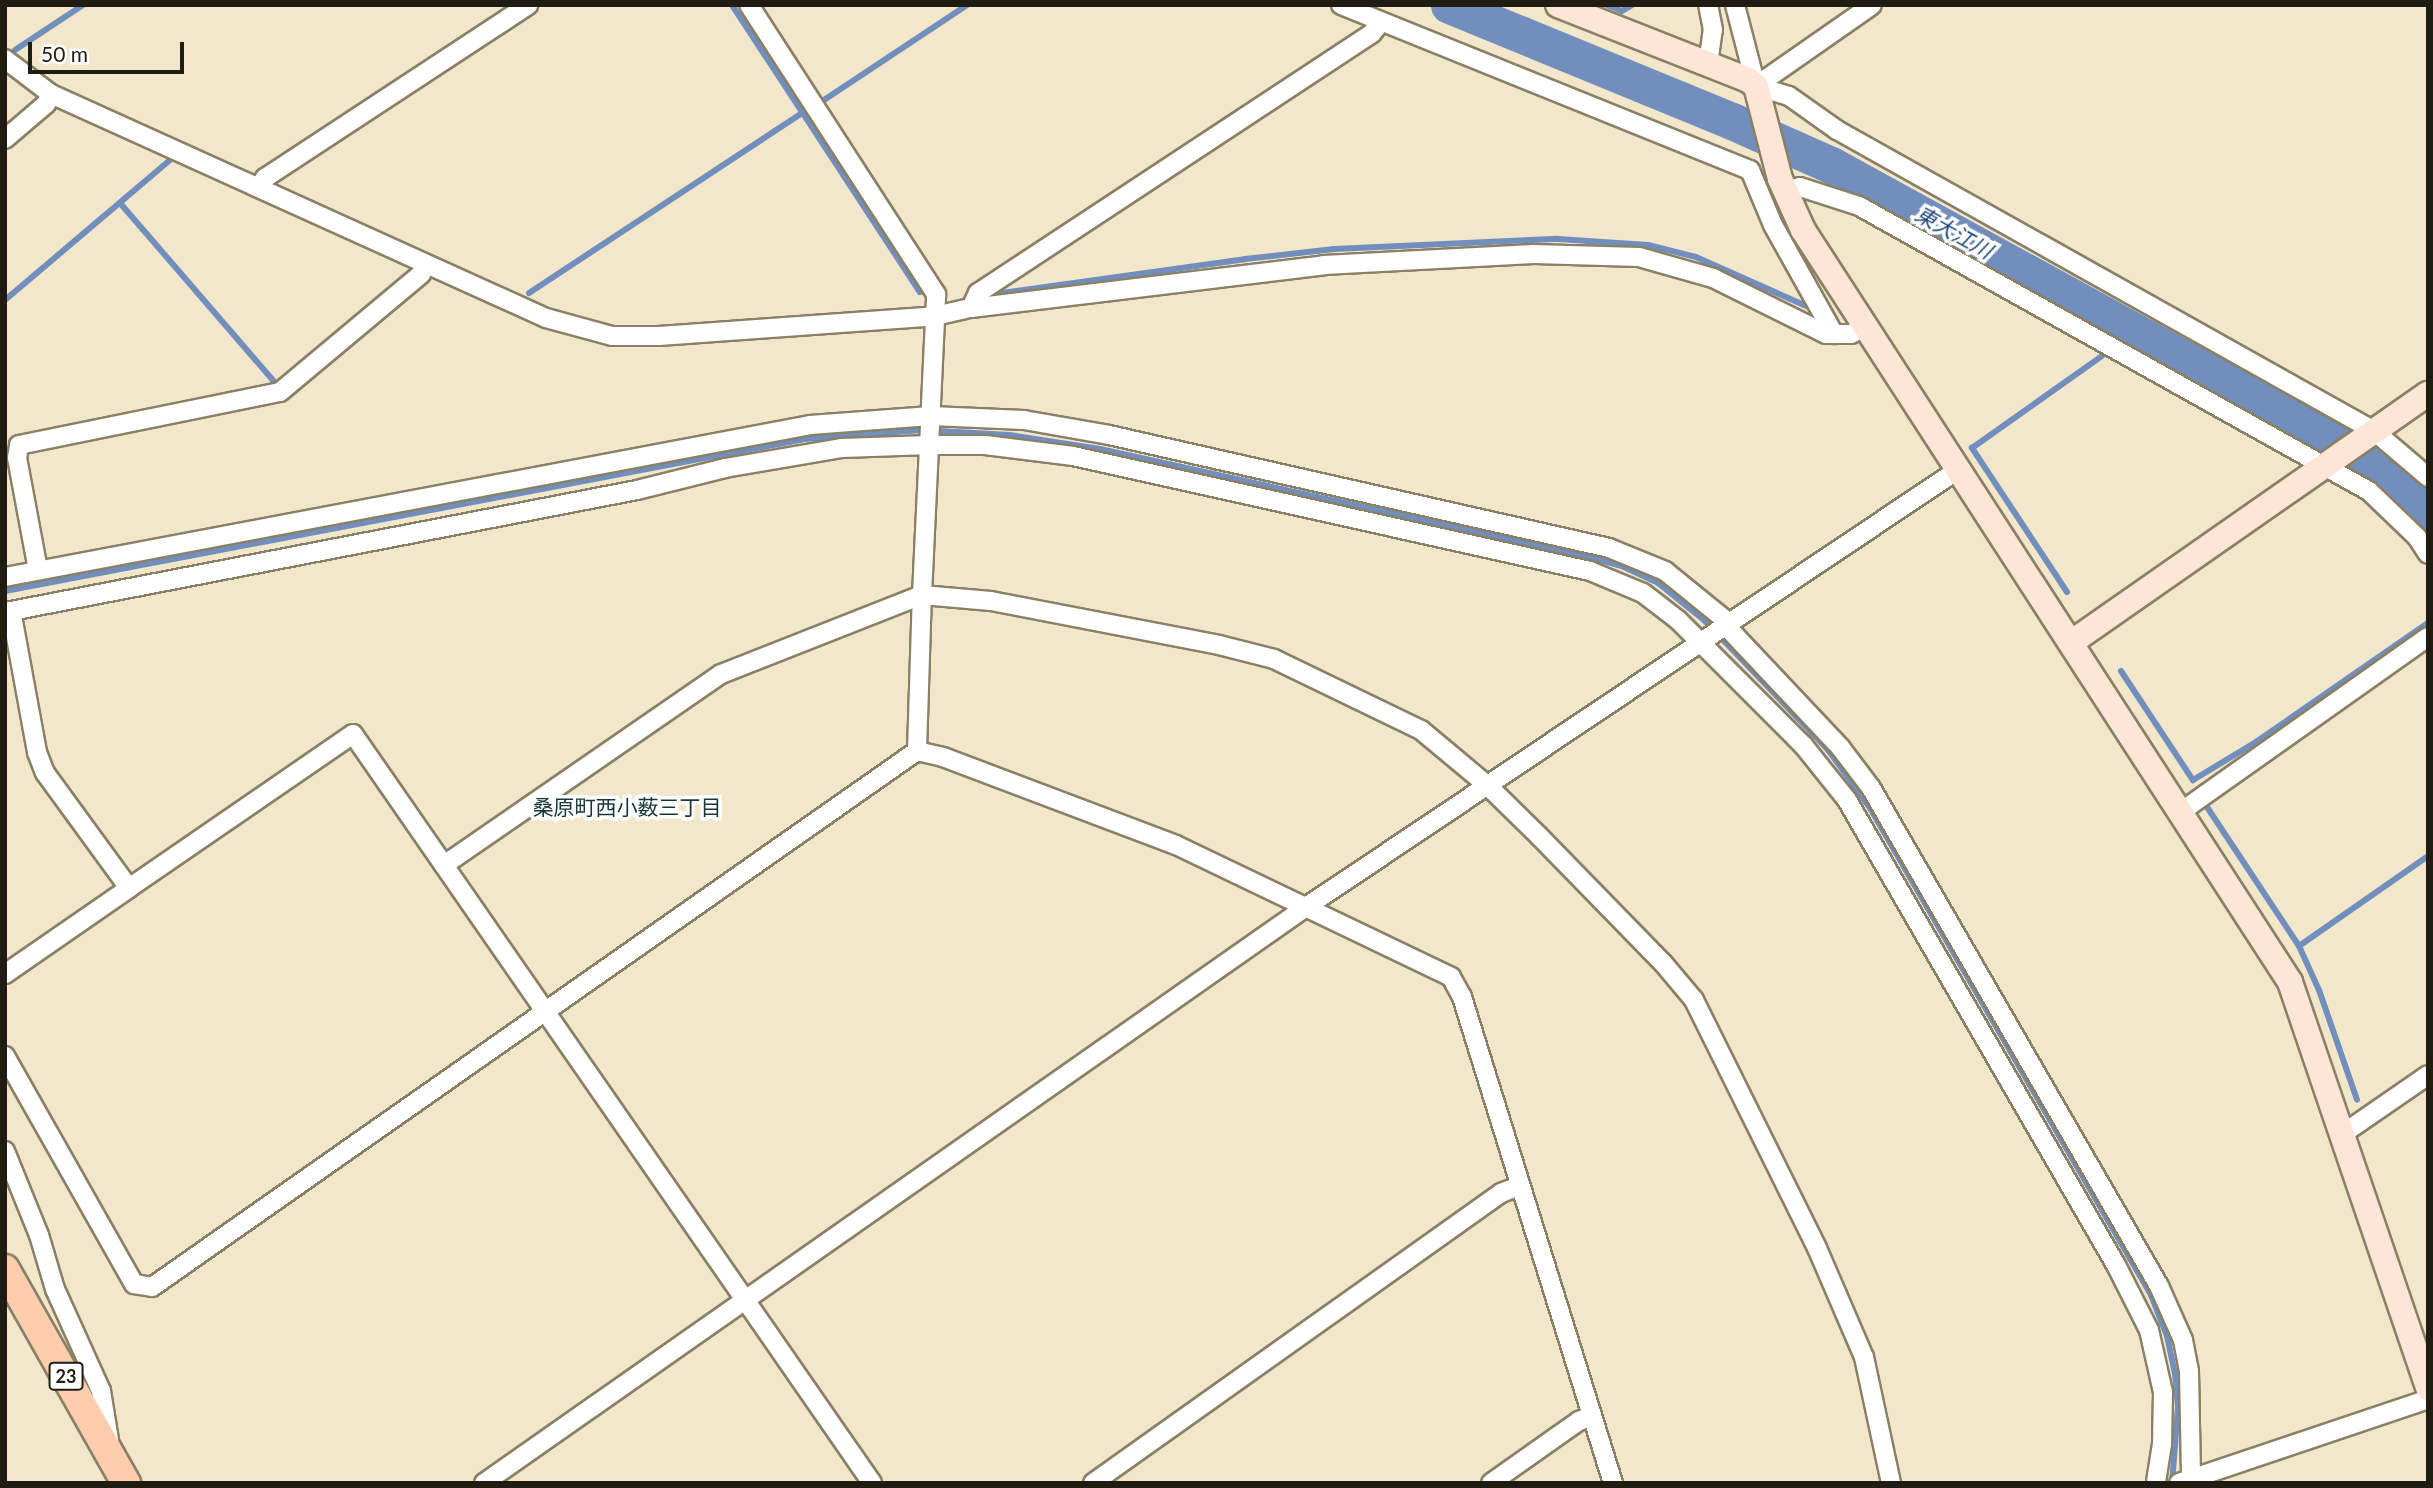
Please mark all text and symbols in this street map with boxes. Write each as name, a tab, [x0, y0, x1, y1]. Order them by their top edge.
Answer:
scale bar	[32, 28, 187, 72]
text: 50 m	[41, 41, 88, 66]
water label: 東大江川	[1911, 201, 1997, 263]
district label: 桑原町西小薮三丁目	[533, 794, 721, 820]
road number: 23	[48, 1362, 84, 1391]

